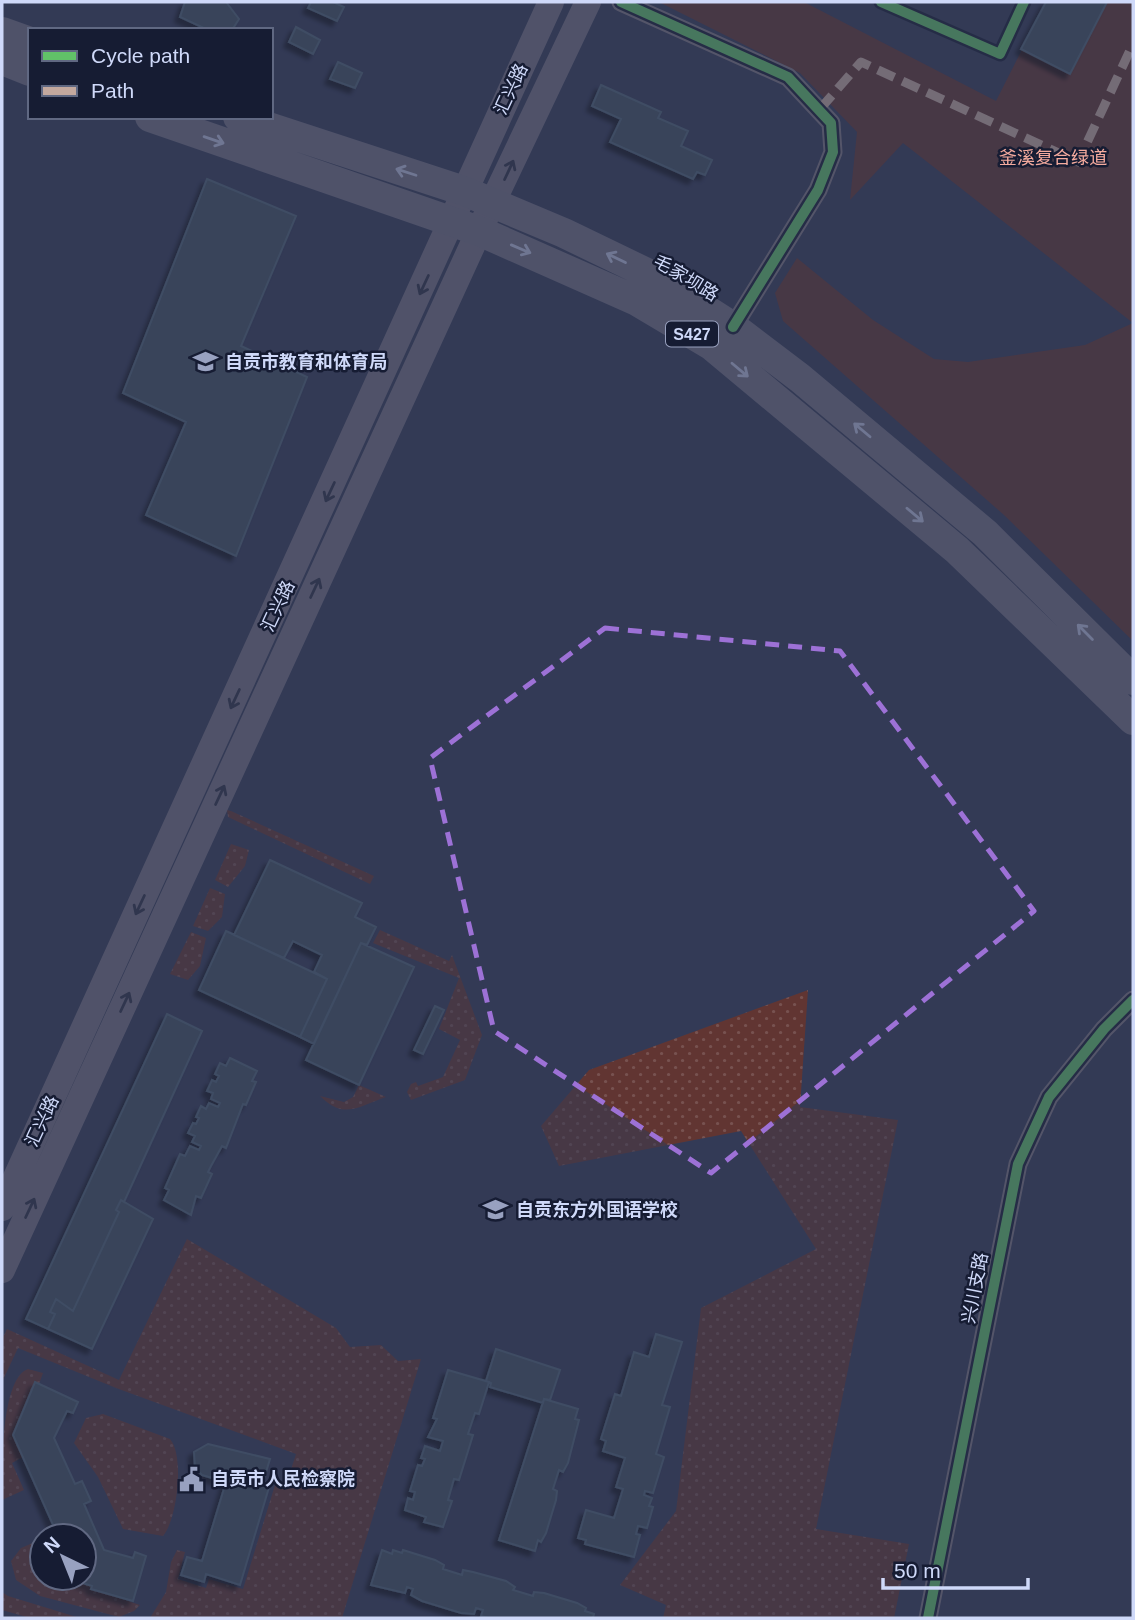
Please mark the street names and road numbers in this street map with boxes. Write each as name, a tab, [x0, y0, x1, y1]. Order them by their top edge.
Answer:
street label: 汇兴路	[491, 60, 531, 118]
street label: 毛家坝路	[650, 251, 722, 305]
road number: S427	[666, 322, 718, 346]
street label: 汇兴路	[258, 577, 298, 635]
street label: 汇兴路	[22, 1092, 62, 1150]
street label: 兴川支路	[958, 1251, 992, 1325]

